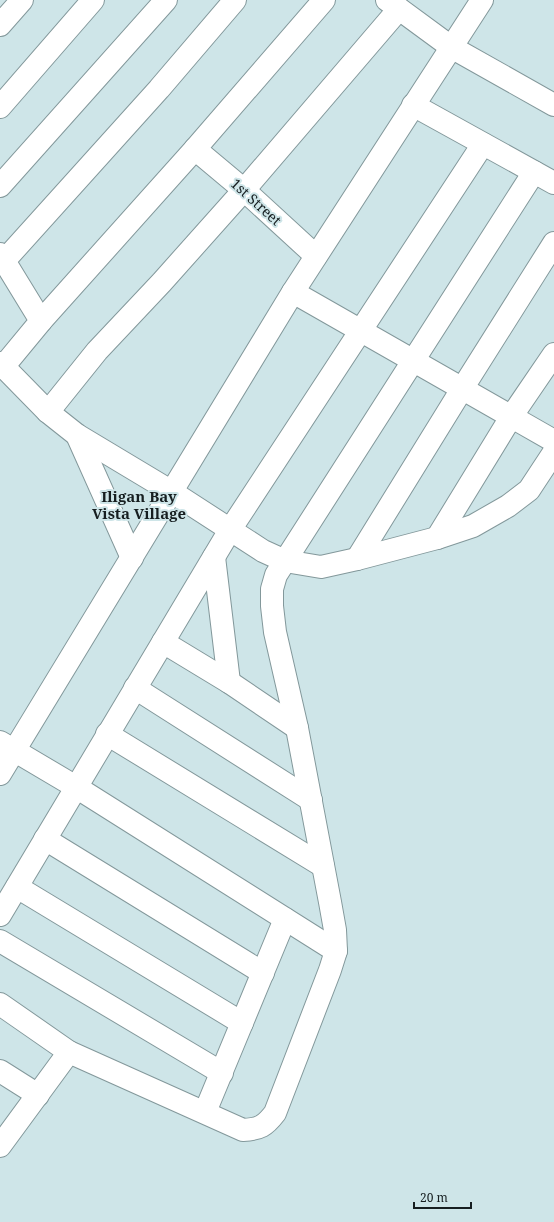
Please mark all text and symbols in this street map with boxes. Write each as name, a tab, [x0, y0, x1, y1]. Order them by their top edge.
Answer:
street label: 1st Street	[227, 174, 286, 229]
district label: Iligan Bay Vista Village	[92, 486, 186, 523]
scale bar	[414, 1184, 471, 1210]
text: 20 m	[420, 1189, 448, 1206]

